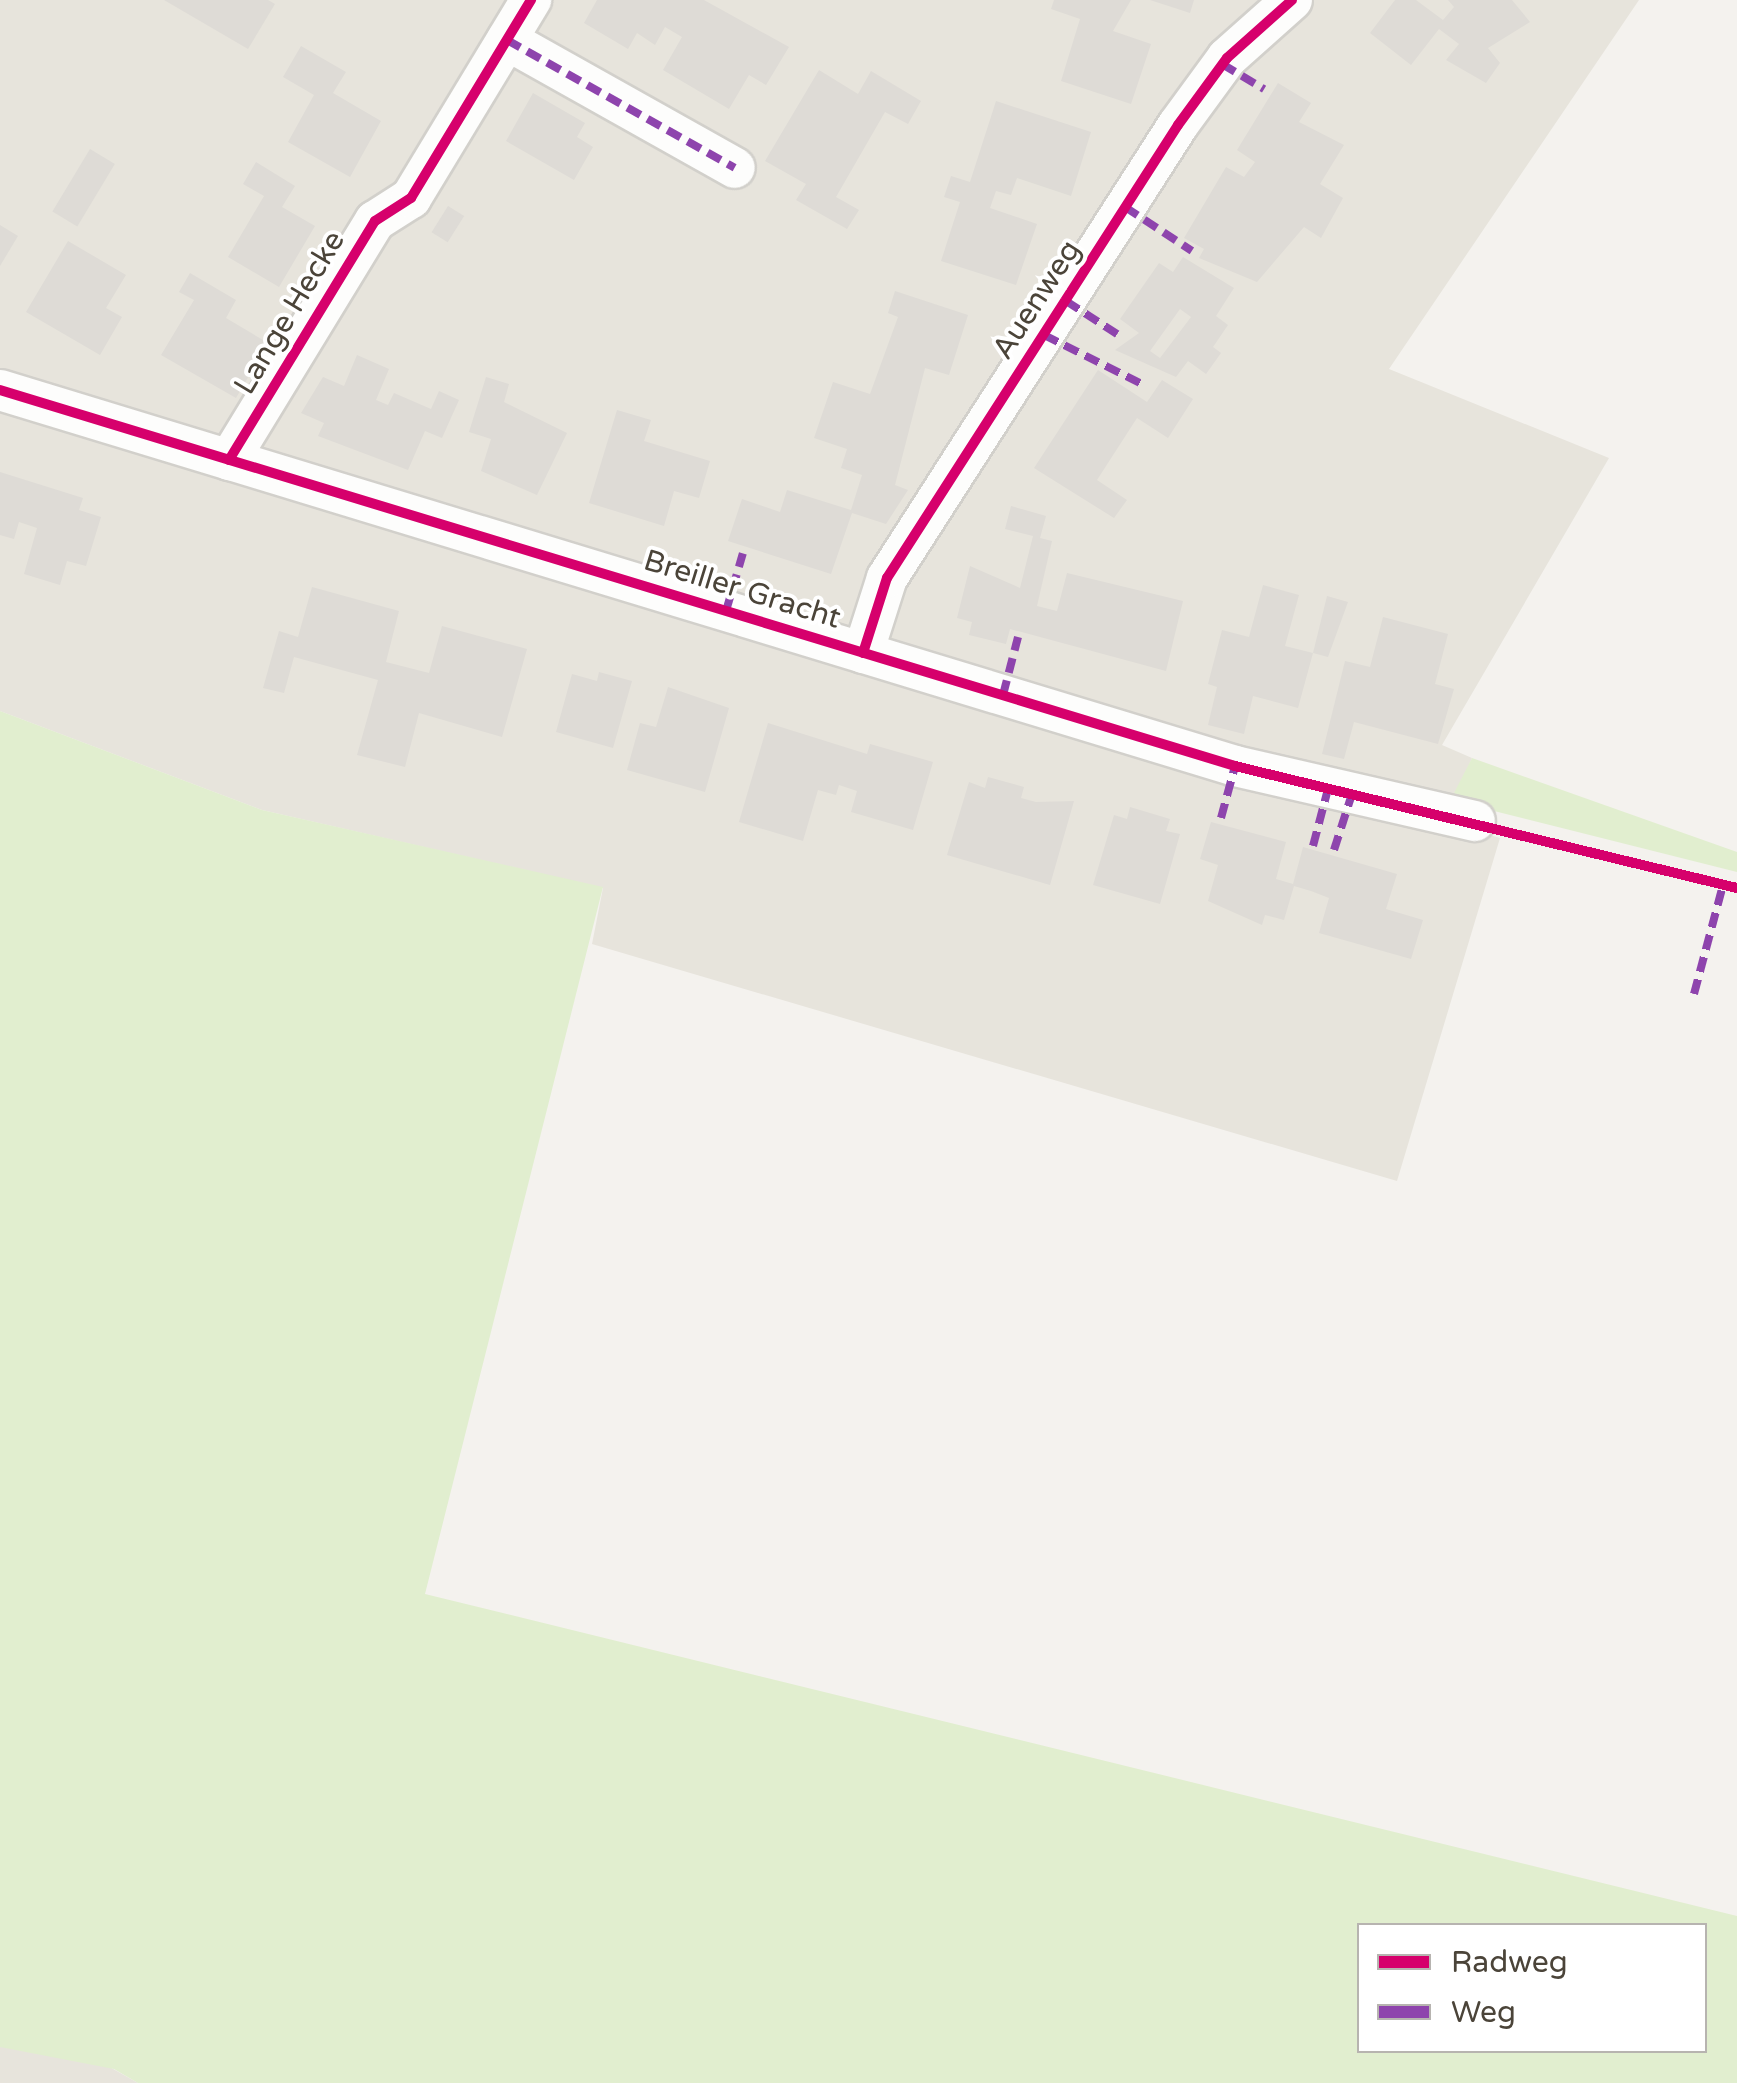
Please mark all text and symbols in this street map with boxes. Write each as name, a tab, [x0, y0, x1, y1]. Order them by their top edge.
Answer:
street label: Lange Hecke	[227, 225, 353, 401]
street label: Auenweg	[985, 234, 1089, 366]
street label: Breiller Gracht	[639, 543, 845, 637]
legend	[1357, 1923, 1707, 2053]
text: Radweg	[1451, 1944, 1568, 1981]
text: Weg	[1451, 1994, 1516, 2031]

